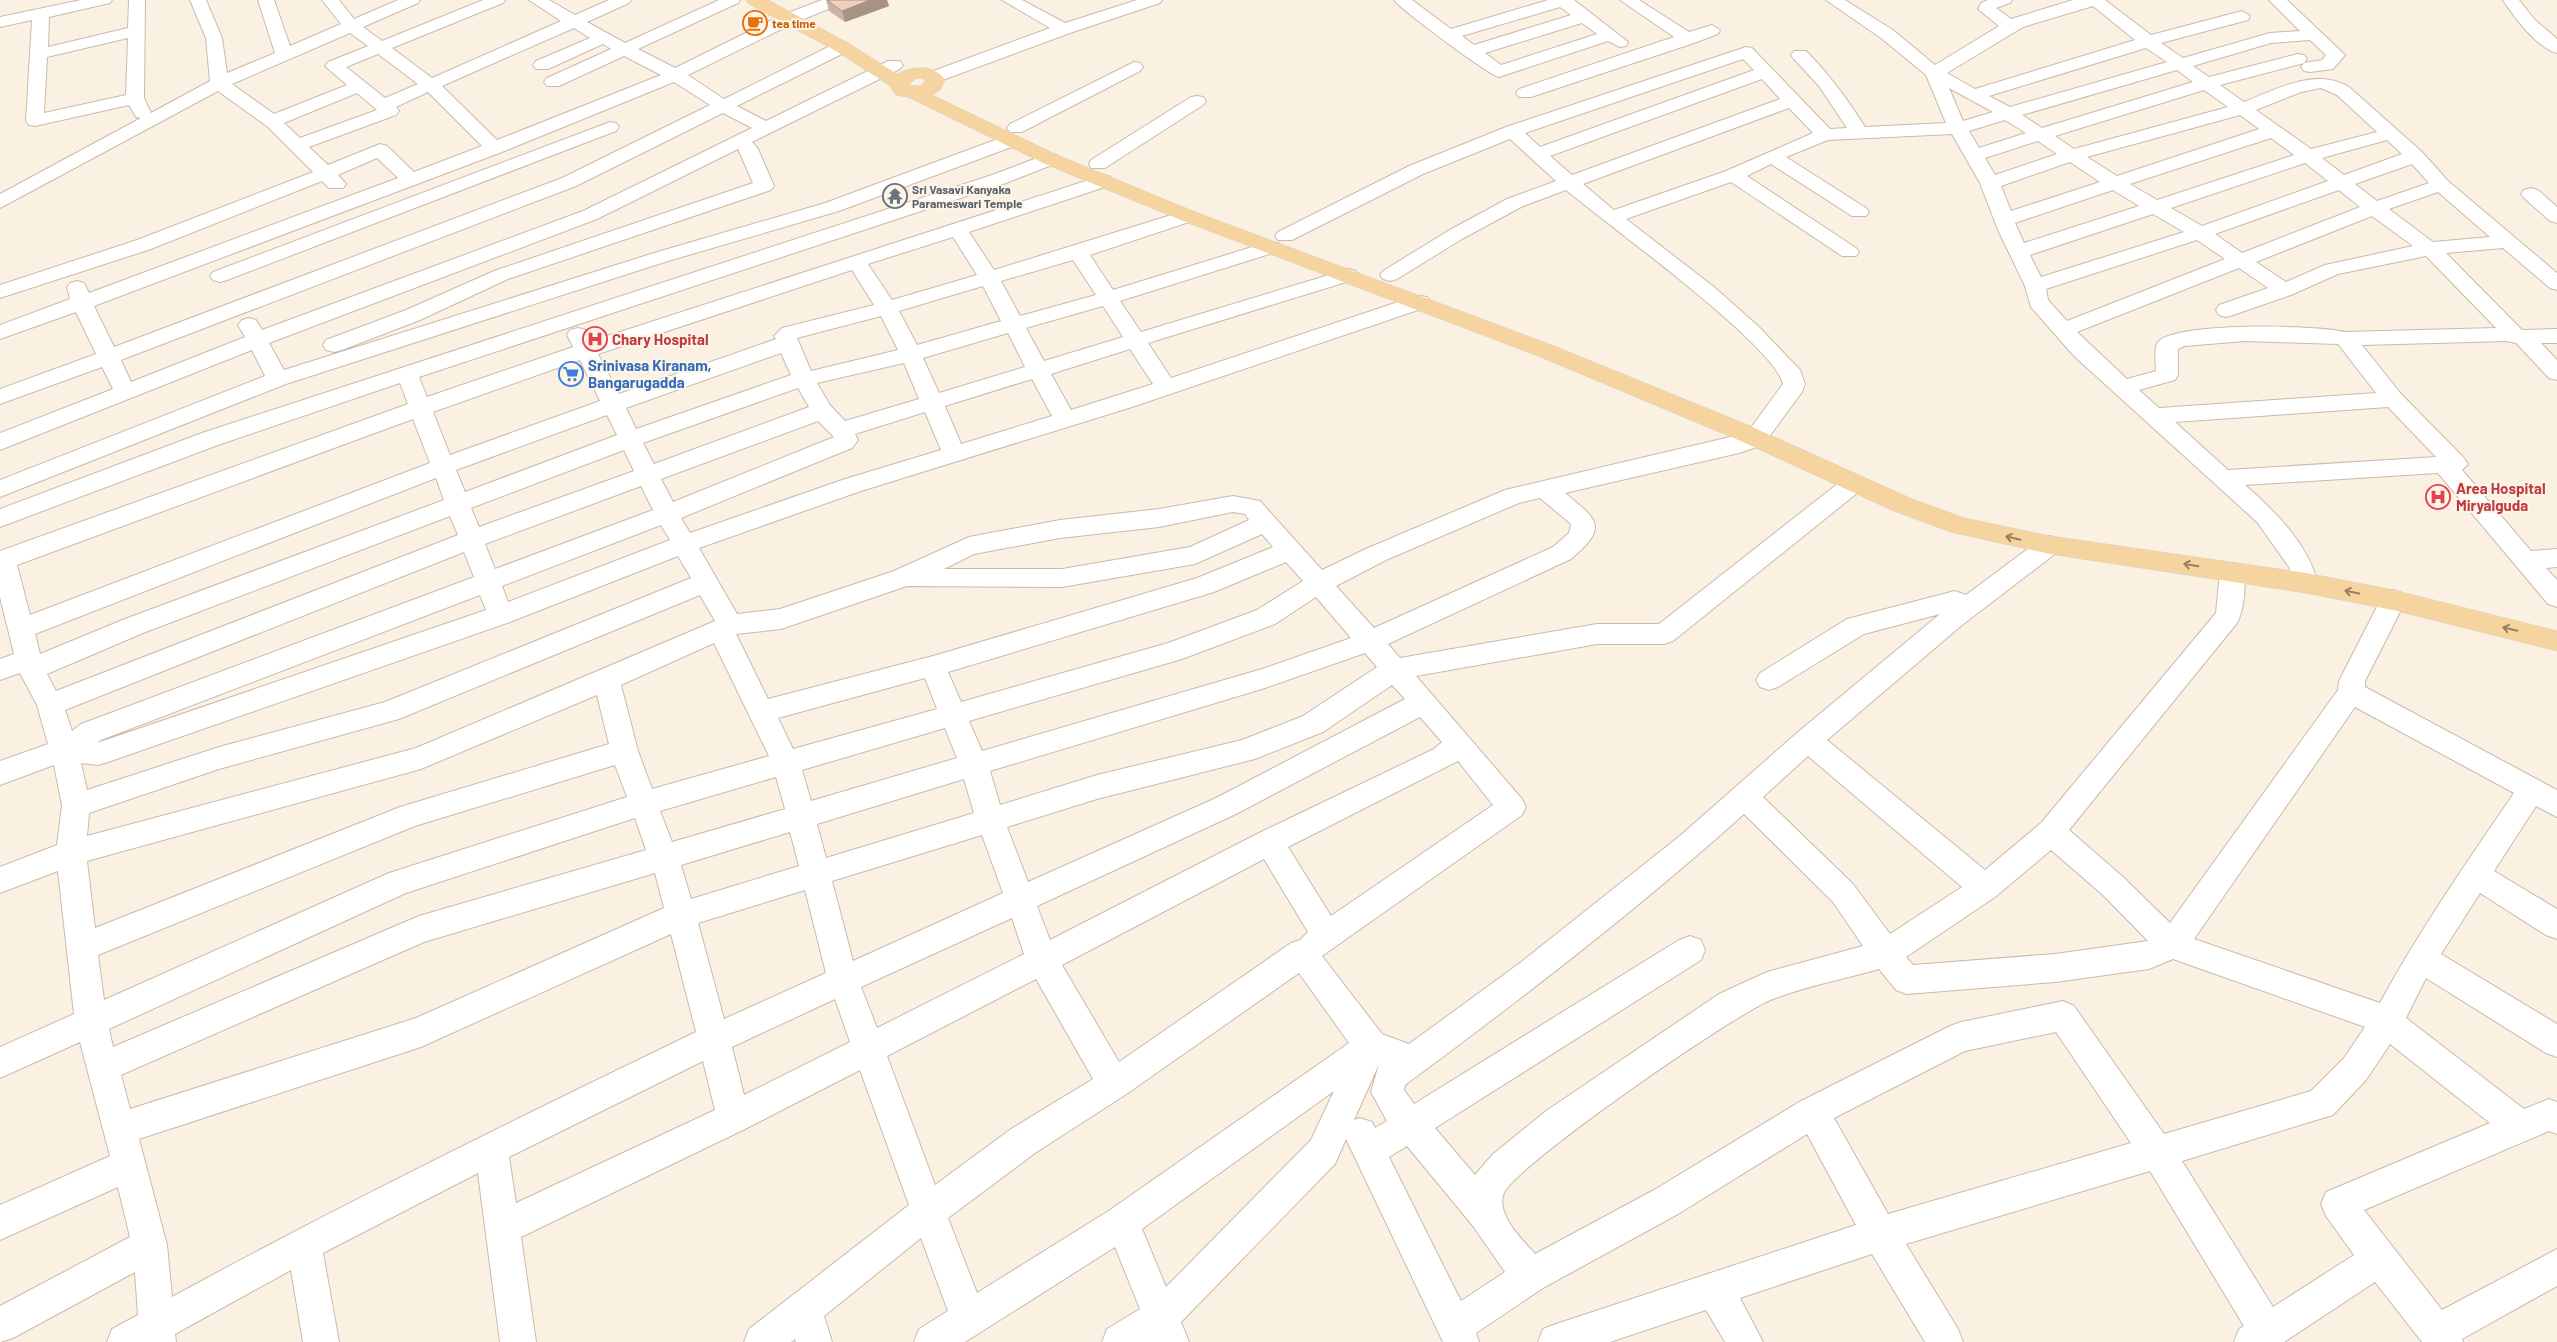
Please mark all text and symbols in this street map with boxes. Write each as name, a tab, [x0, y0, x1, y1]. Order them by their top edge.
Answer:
cafe icon: tea time	[742, 10, 768, 36]
place label: tea time	[772, 16, 816, 30]
place label: Sri Vasavi Kanyaka Parameswari Temple	[912, 182, 1023, 210]
temple icon: Sri Vasavi Kanyaka Parameswari Temple	[882, 183, 908, 209]
hospital icon: Chary Hospital	[582, 326, 608, 352]
place label: Chary Hospital	[612, 330, 709, 348]
place label: Srinivasa Kiranam, Bangarugadda	[588, 356, 712, 391]
supermarket icon: Srinivasa Kiranam, Bangarugadda	[558, 361, 584, 387]
place label: Area Hospital Miryalguda	[2456, 479, 2546, 514]
hospital icon: Area Hospital Miryalguda	[2425, 484, 2451, 510]
one-way arrow	[2006, 533, 2022, 542]
one-way arrow	[2184, 560, 2200, 570]
one-way arrow	[2344, 587, 2360, 596]
one-way arrow	[2502, 624, 2518, 633]

